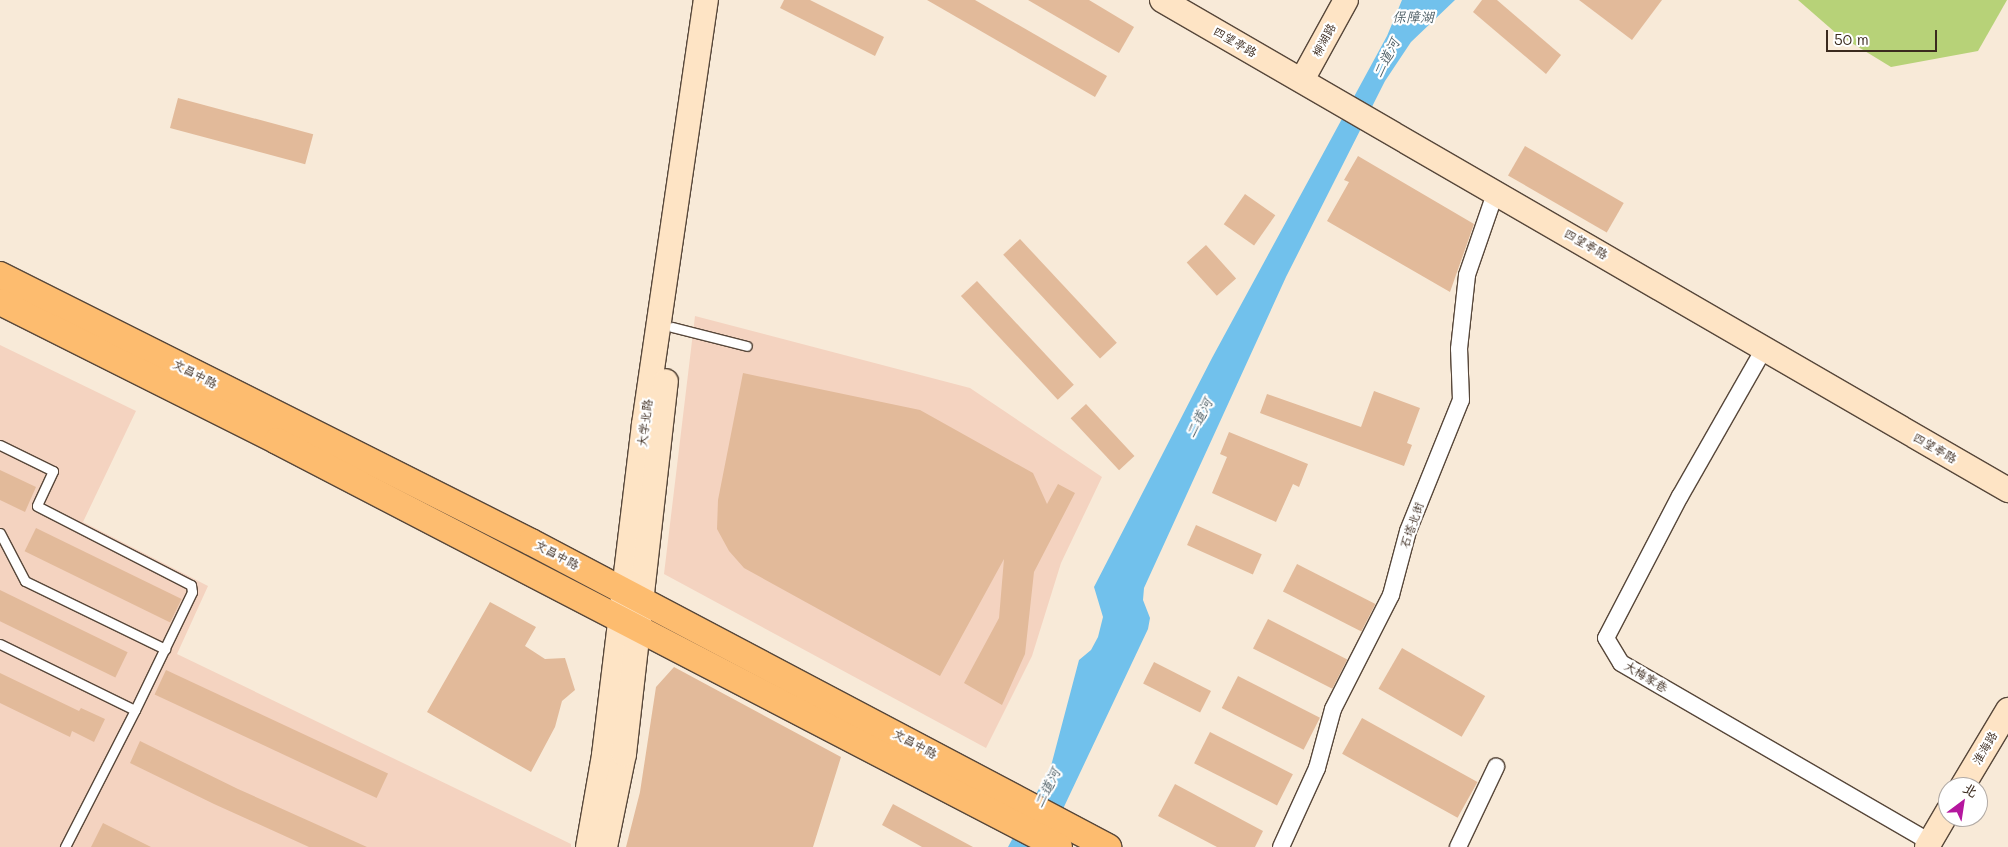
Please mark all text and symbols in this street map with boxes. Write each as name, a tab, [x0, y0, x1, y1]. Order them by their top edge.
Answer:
water label: 保障湖	[1392, 9, 1434, 25]
scale bar	[1828, 20, 1939, 52]
street label: 柳湖路	[1309, 21, 1339, 59]
street label: 四望亭路	[1211, 24, 1259, 60]
text: 50 m	[1834, 29, 1869, 49]
water label: 二道河	[1369, 35, 1403, 81]
street label: 四望亭路	[1562, 226, 1610, 262]
street label: 文昌中路	[170, 357, 220, 391]
water label: 二道河	[1182, 395, 1216, 441]
street label: 大学北路	[635, 398, 655, 448]
street label: 四望亭路	[1911, 430, 1959, 466]
street label: 石塔北街	[1397, 500, 1427, 550]
street label: 文昌中路	[532, 537, 582, 573]
street label: 大梅家巷	[1622, 658, 1670, 696]
street label: 文昌中路	[890, 726, 940, 762]
street label: 淮海路	[1970, 729, 2000, 767]
water label: 二道河	[1030, 765, 1064, 811]
north arrow	[1938, 777, 1988, 827]
text: 北	[1960, 778, 1981, 801]

